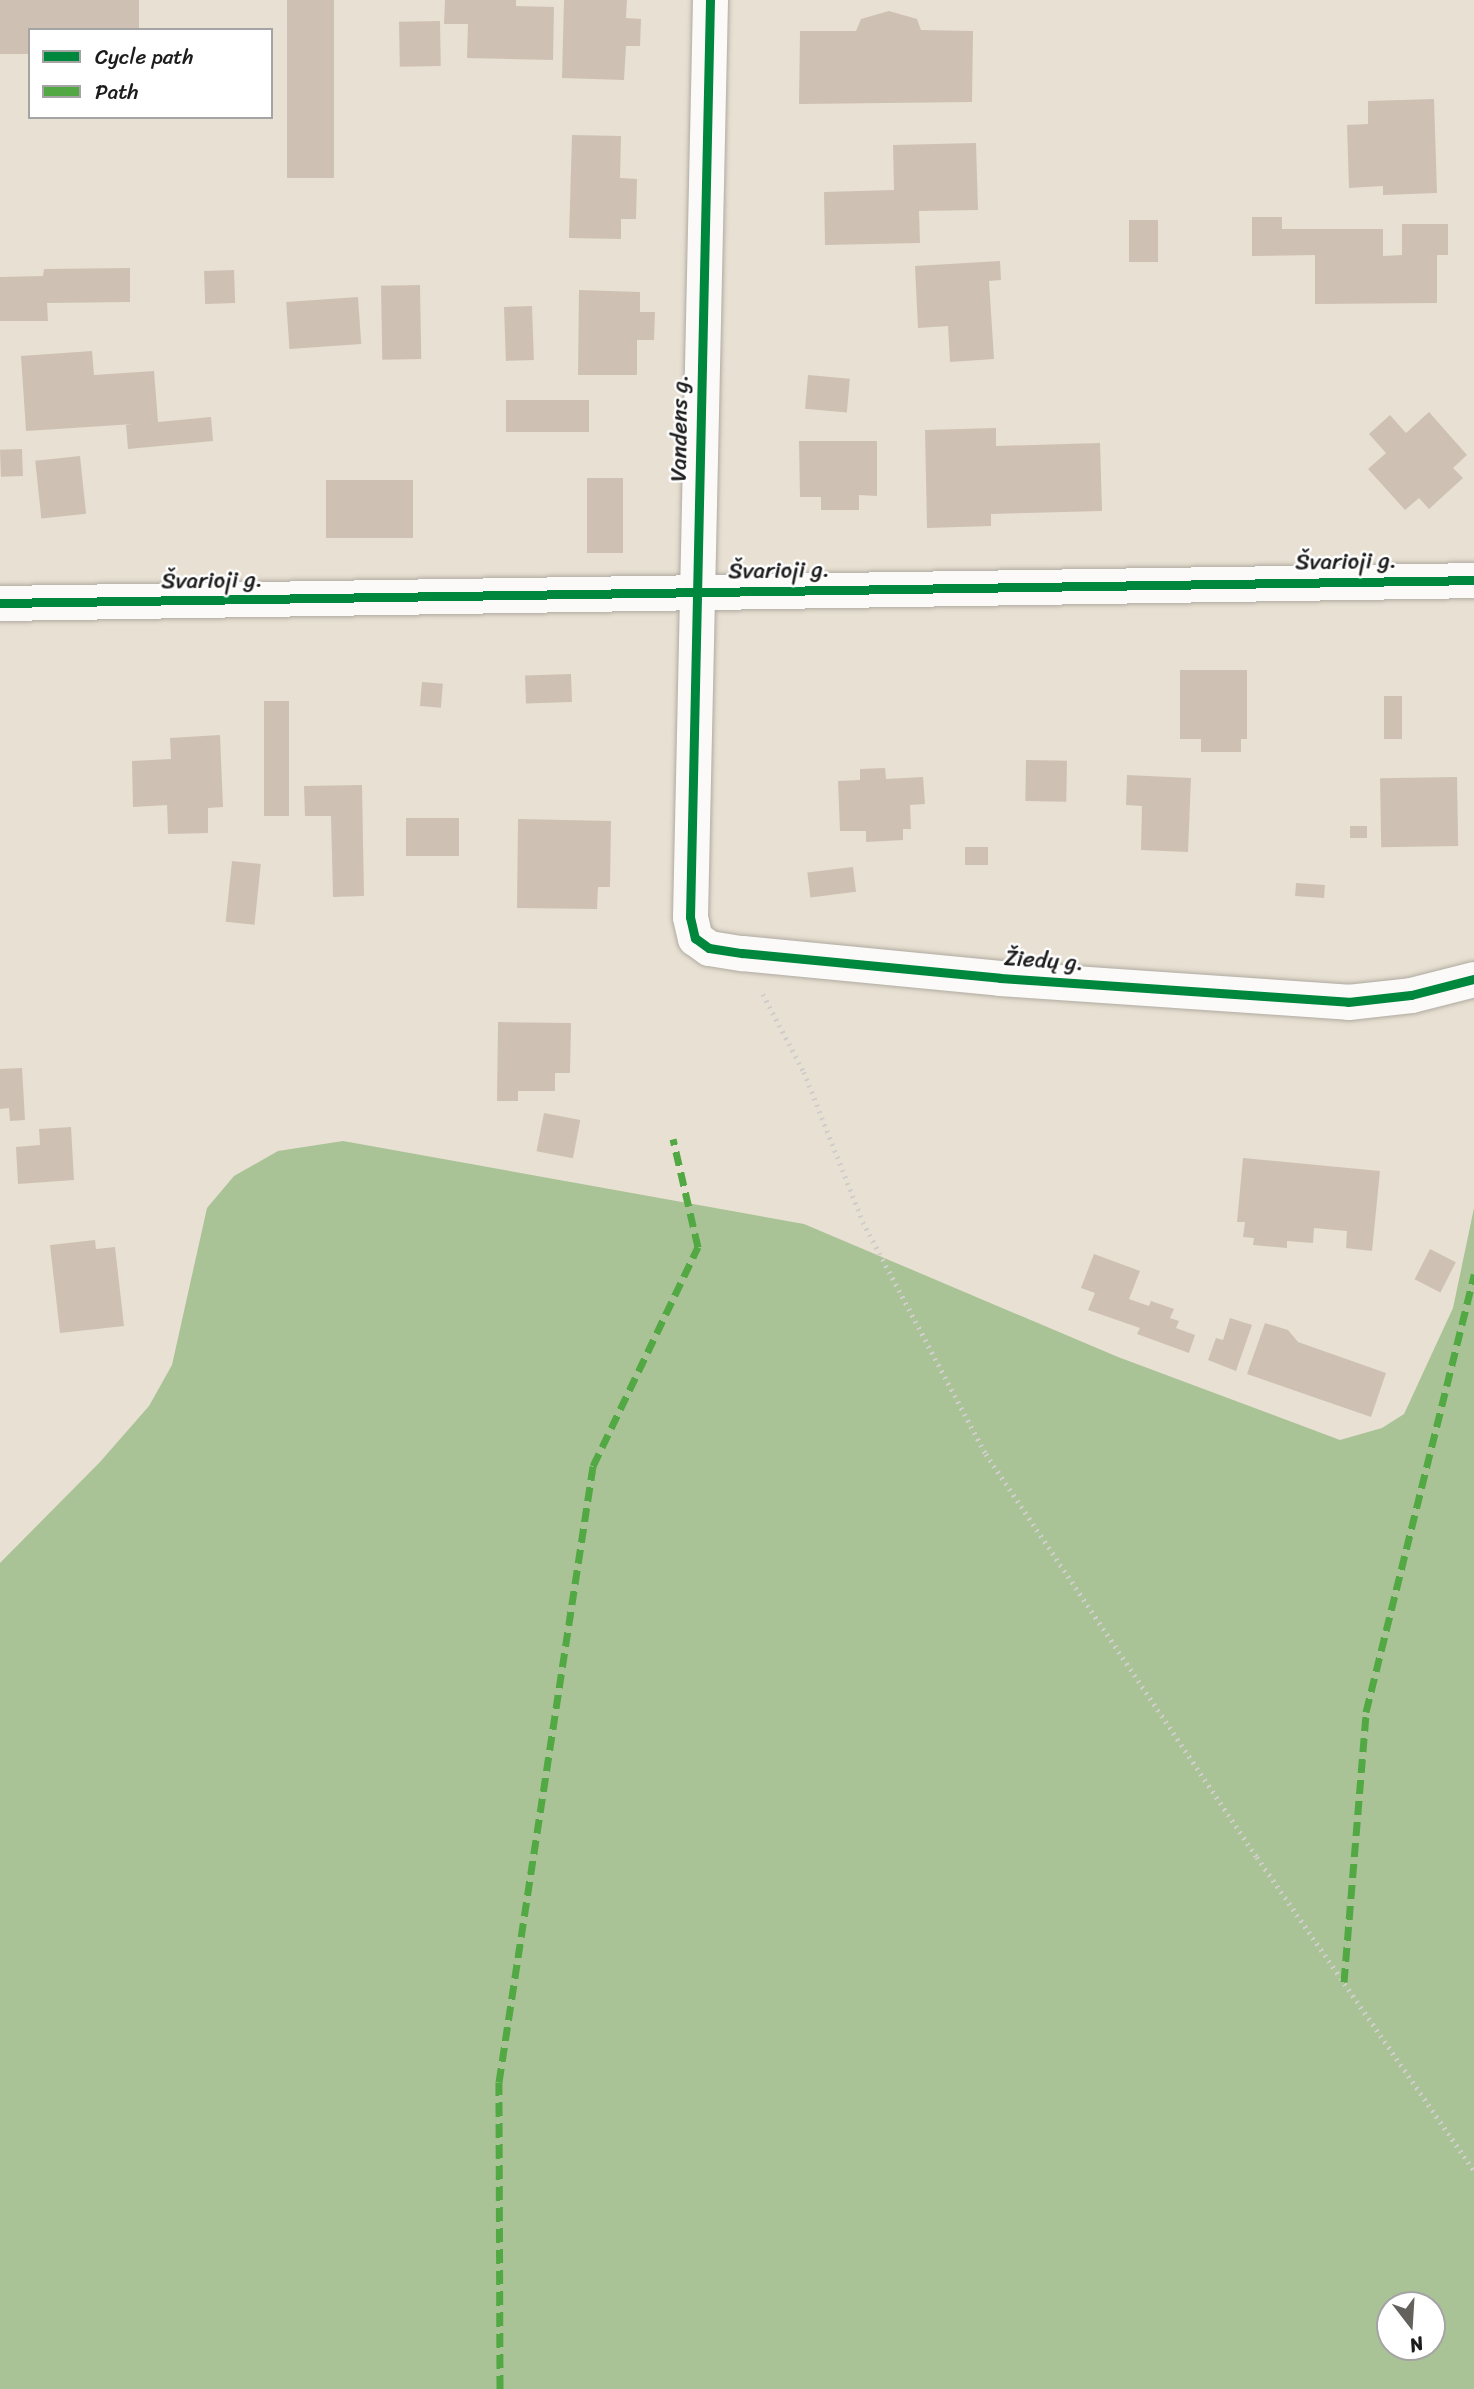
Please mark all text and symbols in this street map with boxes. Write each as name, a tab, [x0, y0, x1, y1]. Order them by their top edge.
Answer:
legend	[28, 28, 273, 119]
text: Cycle path	[95, 38, 194, 76]
text: Path	[95, 73, 138, 111]
street label: Vandens g.	[665, 374, 695, 482]
street label: Švarioji g.	[1295, 547, 1397, 577]
street label: Švarioji g.	[728, 556, 830, 586]
street label: Švarioji g.	[161, 566, 263, 596]
street label: Žiedų g.	[1003, 944, 1085, 978]
north arrow	[1376, 2291, 1446, 2361]
text: N	[1406, 2327, 1428, 2362]

